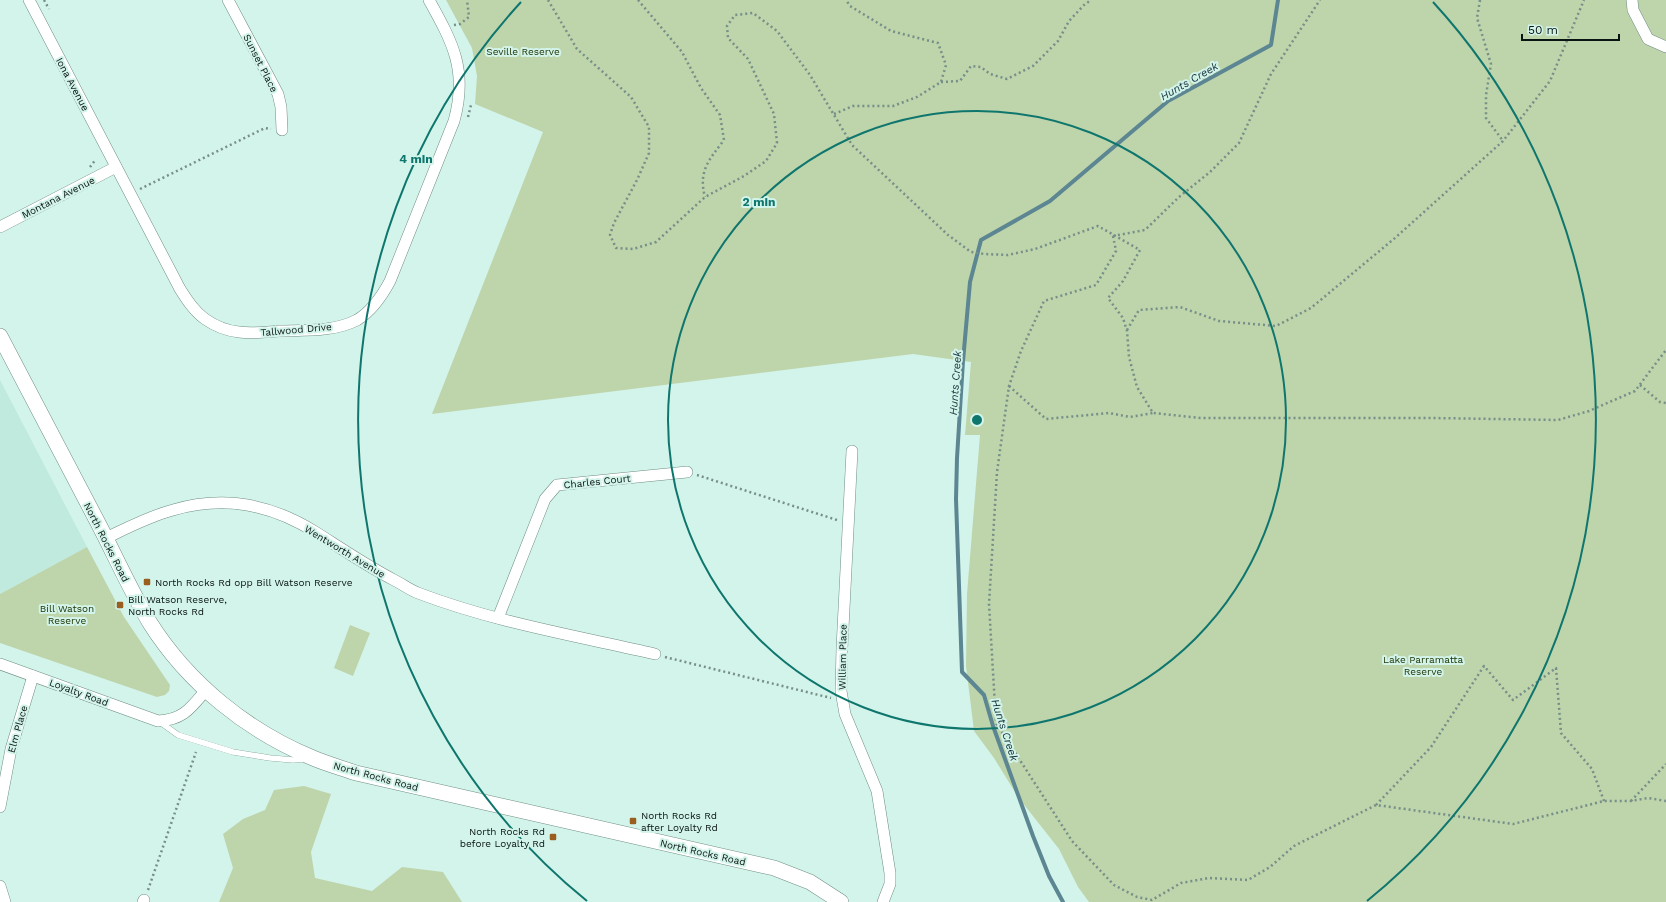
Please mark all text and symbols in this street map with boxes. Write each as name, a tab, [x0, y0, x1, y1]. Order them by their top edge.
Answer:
scale bar	[1522, 16, 1619, 42]
text: 50 m	[1528, 23, 1558, 37]
street label: Sunset Place	[241, 32, 280, 94]
park label: Seville Reserve	[486, 46, 560, 57]
street label: Iona Avenue	[54, 56, 91, 113]
water label: Hunts Creek	[1158, 59, 1221, 103]
text: 4 min	[399, 152, 433, 166]
street label: Montana Avenue	[20, 174, 97, 221]
text: 2 min	[743, 195, 775, 209]
street label: Tallwood Drive	[260, 321, 332, 338]
water label: Hunts Creek	[947, 349, 964, 416]
centre of rings	[970, 413, 984, 427]
street label: Charles Court	[563, 472, 632, 490]
street label: North Rocks Road	[82, 501, 131, 584]
street label: Wentworth Avenue	[302, 523, 387, 580]
marker: North Rocks Rd opp Bill Watson Reserve	[142, 577, 152, 587]
place label: North Rocks Rd opp Bill Watson Reserve	[155, 577, 353, 588]
place label: Bill Watson Reserve, North Rocks Rd	[128, 594, 227, 617]
marker: Bill Watson Reserve, North Rocks Rd	[115, 600, 125, 610]
park label: Bill Watson Reserve	[40, 603, 94, 626]
street label: William Place	[836, 624, 849, 690]
park label: Lake Parramatta Reserve	[1383, 654, 1463, 677]
street label: Loyalty Road	[48, 677, 110, 708]
water label: Hunts Creek	[988, 697, 1021, 764]
street label: Elm Place	[5, 704, 30, 754]
street label: North Rocks Road	[332, 760, 420, 793]
place label: North Rocks Rd after Loyalty Rd	[641, 810, 718, 833]
marker: North Rocks Rd after Loyalty Rd	[628, 816, 638, 826]
place label: North Rocks Rd before Loyalty Rd	[460, 826, 545, 849]
marker: North Rocks Rd before Loyalty Rd	[548, 832, 558, 842]
street label: North Rocks Road	[659, 837, 747, 868]

